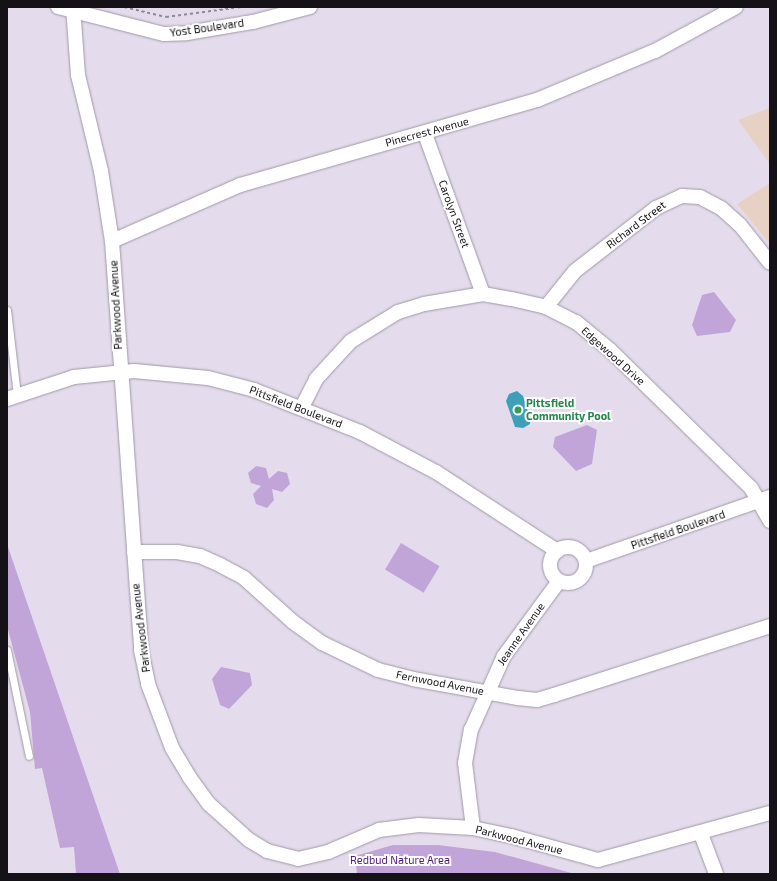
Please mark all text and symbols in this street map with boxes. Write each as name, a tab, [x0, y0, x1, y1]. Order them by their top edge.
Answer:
street label: Yost Boulevard	[169, 16, 245, 40]
street label: Pinecrest Avenue	[384, 114, 470, 150]
street label: Carolyn Street	[436, 178, 472, 250]
street label: Richard Street	[604, 198, 668, 252]
street label: Parkwood Avenue	[107, 260, 125, 350]
street label: Edgewood Drive	[579, 324, 647, 388]
street label: Pittsfield Boulevard	[248, 383, 344, 431]
place label: Pittsfield Community Pool	[526, 397, 611, 423]
marker: Pittsfield Community Pool	[513, 405, 523, 415]
street label: Pittsfield Boulevard	[629, 508, 727, 552]
street label: Parkwood Avenue	[129, 583, 153, 673]
street label: Jeanne Avenue	[494, 600, 548, 668]
street label: Fernwood Avenue	[395, 668, 485, 698]
street label: Parkwood Avenue	[474, 823, 564, 857]
park label: Redbud Nature Area	[350, 853, 450, 867]

